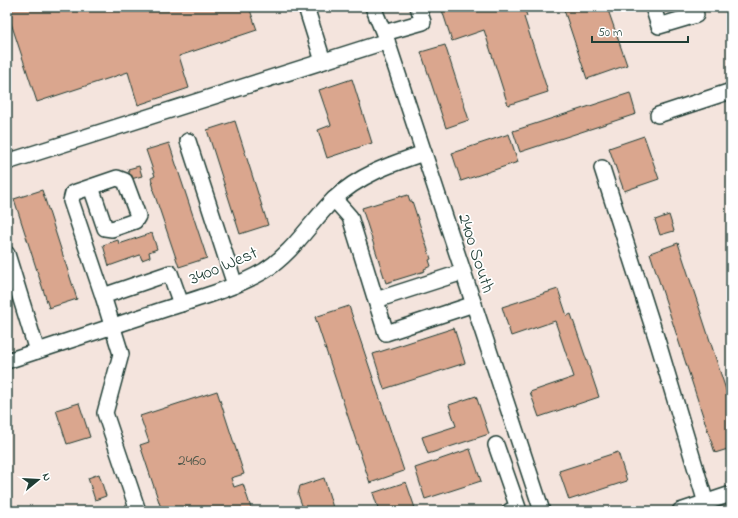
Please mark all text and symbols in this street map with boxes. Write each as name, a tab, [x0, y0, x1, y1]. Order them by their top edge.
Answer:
scale bar	[592, 18, 688, 44]
text: 50 m	[598, 24, 622, 42]
street label: 2400 South	[450, 211, 500, 297]
street label: 3400 West	[185, 241, 262, 293]
house number: 2460	[178, 449, 206, 473]
north arrow	[18, 460, 58, 500]
text: N	[38, 471, 55, 483]

